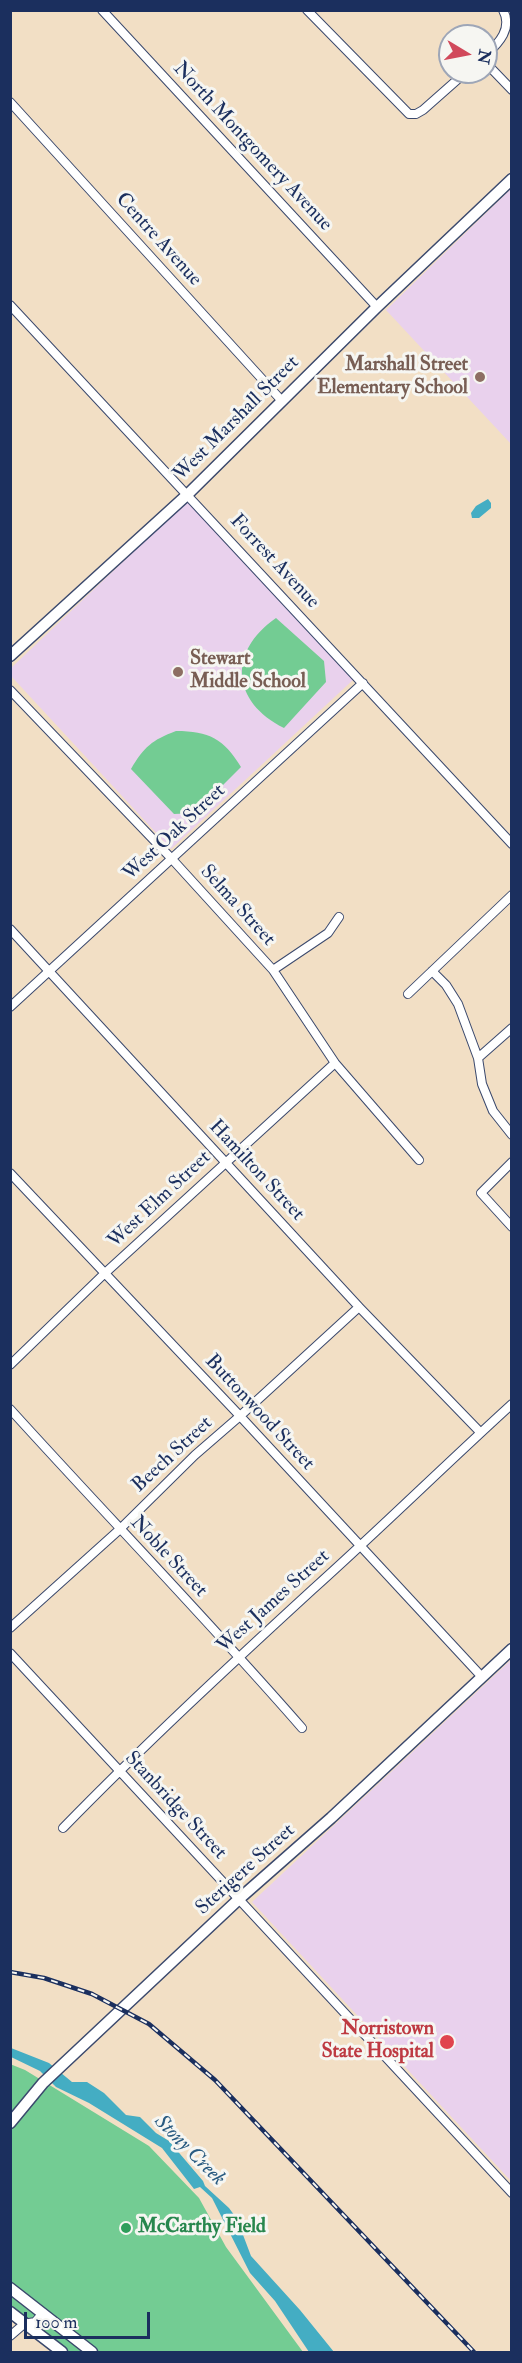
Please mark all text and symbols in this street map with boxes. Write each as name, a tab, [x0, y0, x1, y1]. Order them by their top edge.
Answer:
north arrow	[438, 24, 498, 84]
text: N	[473, 48, 495, 66]
street label: North Montgomery Avenue	[167, 57, 337, 237]
street label: Centre Avenue	[110, 188, 206, 292]
street label: West Marshall Street	[169, 351, 305, 487]
place label: Marshall Street Elementary School	[317, 354, 468, 401]
marker: Marshall Street Elementary School	[473, 370, 487, 384]
street label: Forrest Avenue	[224, 510, 324, 614]
place label: Stewart Middle School	[190, 648, 306, 695]
marker: Stewart Middle School	[171, 665, 185, 679]
street label: West Oak Street	[119, 780, 231, 886]
street label: Selma Street	[194, 861, 280, 951]
street label: Hamilton Street	[203, 1116, 309, 1226]
street label: West Elm Street	[104, 1146, 216, 1254]
street label: Buttonwood Street	[199, 1350, 319, 1476]
street label: Beech Street	[128, 1412, 218, 1498]
street label: Noble Street	[124, 1511, 212, 1603]
street label: West James Street	[213, 1545, 335, 1659]
street label: Stanbridge Street	[119, 1747, 231, 1865]
street label: Sterigere Street	[191, 1819, 301, 1921]
place label: Norristown State Hospital	[321, 2018, 434, 2065]
marker: Norristown State Hospital	[438, 2033, 456, 2051]
water label: Stony Creek	[148, 2110, 230, 2192]
place label: McCarthy Field	[138, 2216, 266, 2240]
marker: McCarthy Field	[119, 2221, 133, 2235]
scale bar	[27, 2300, 153, 2338]
text: 100 m	[35, 2311, 78, 2334]

